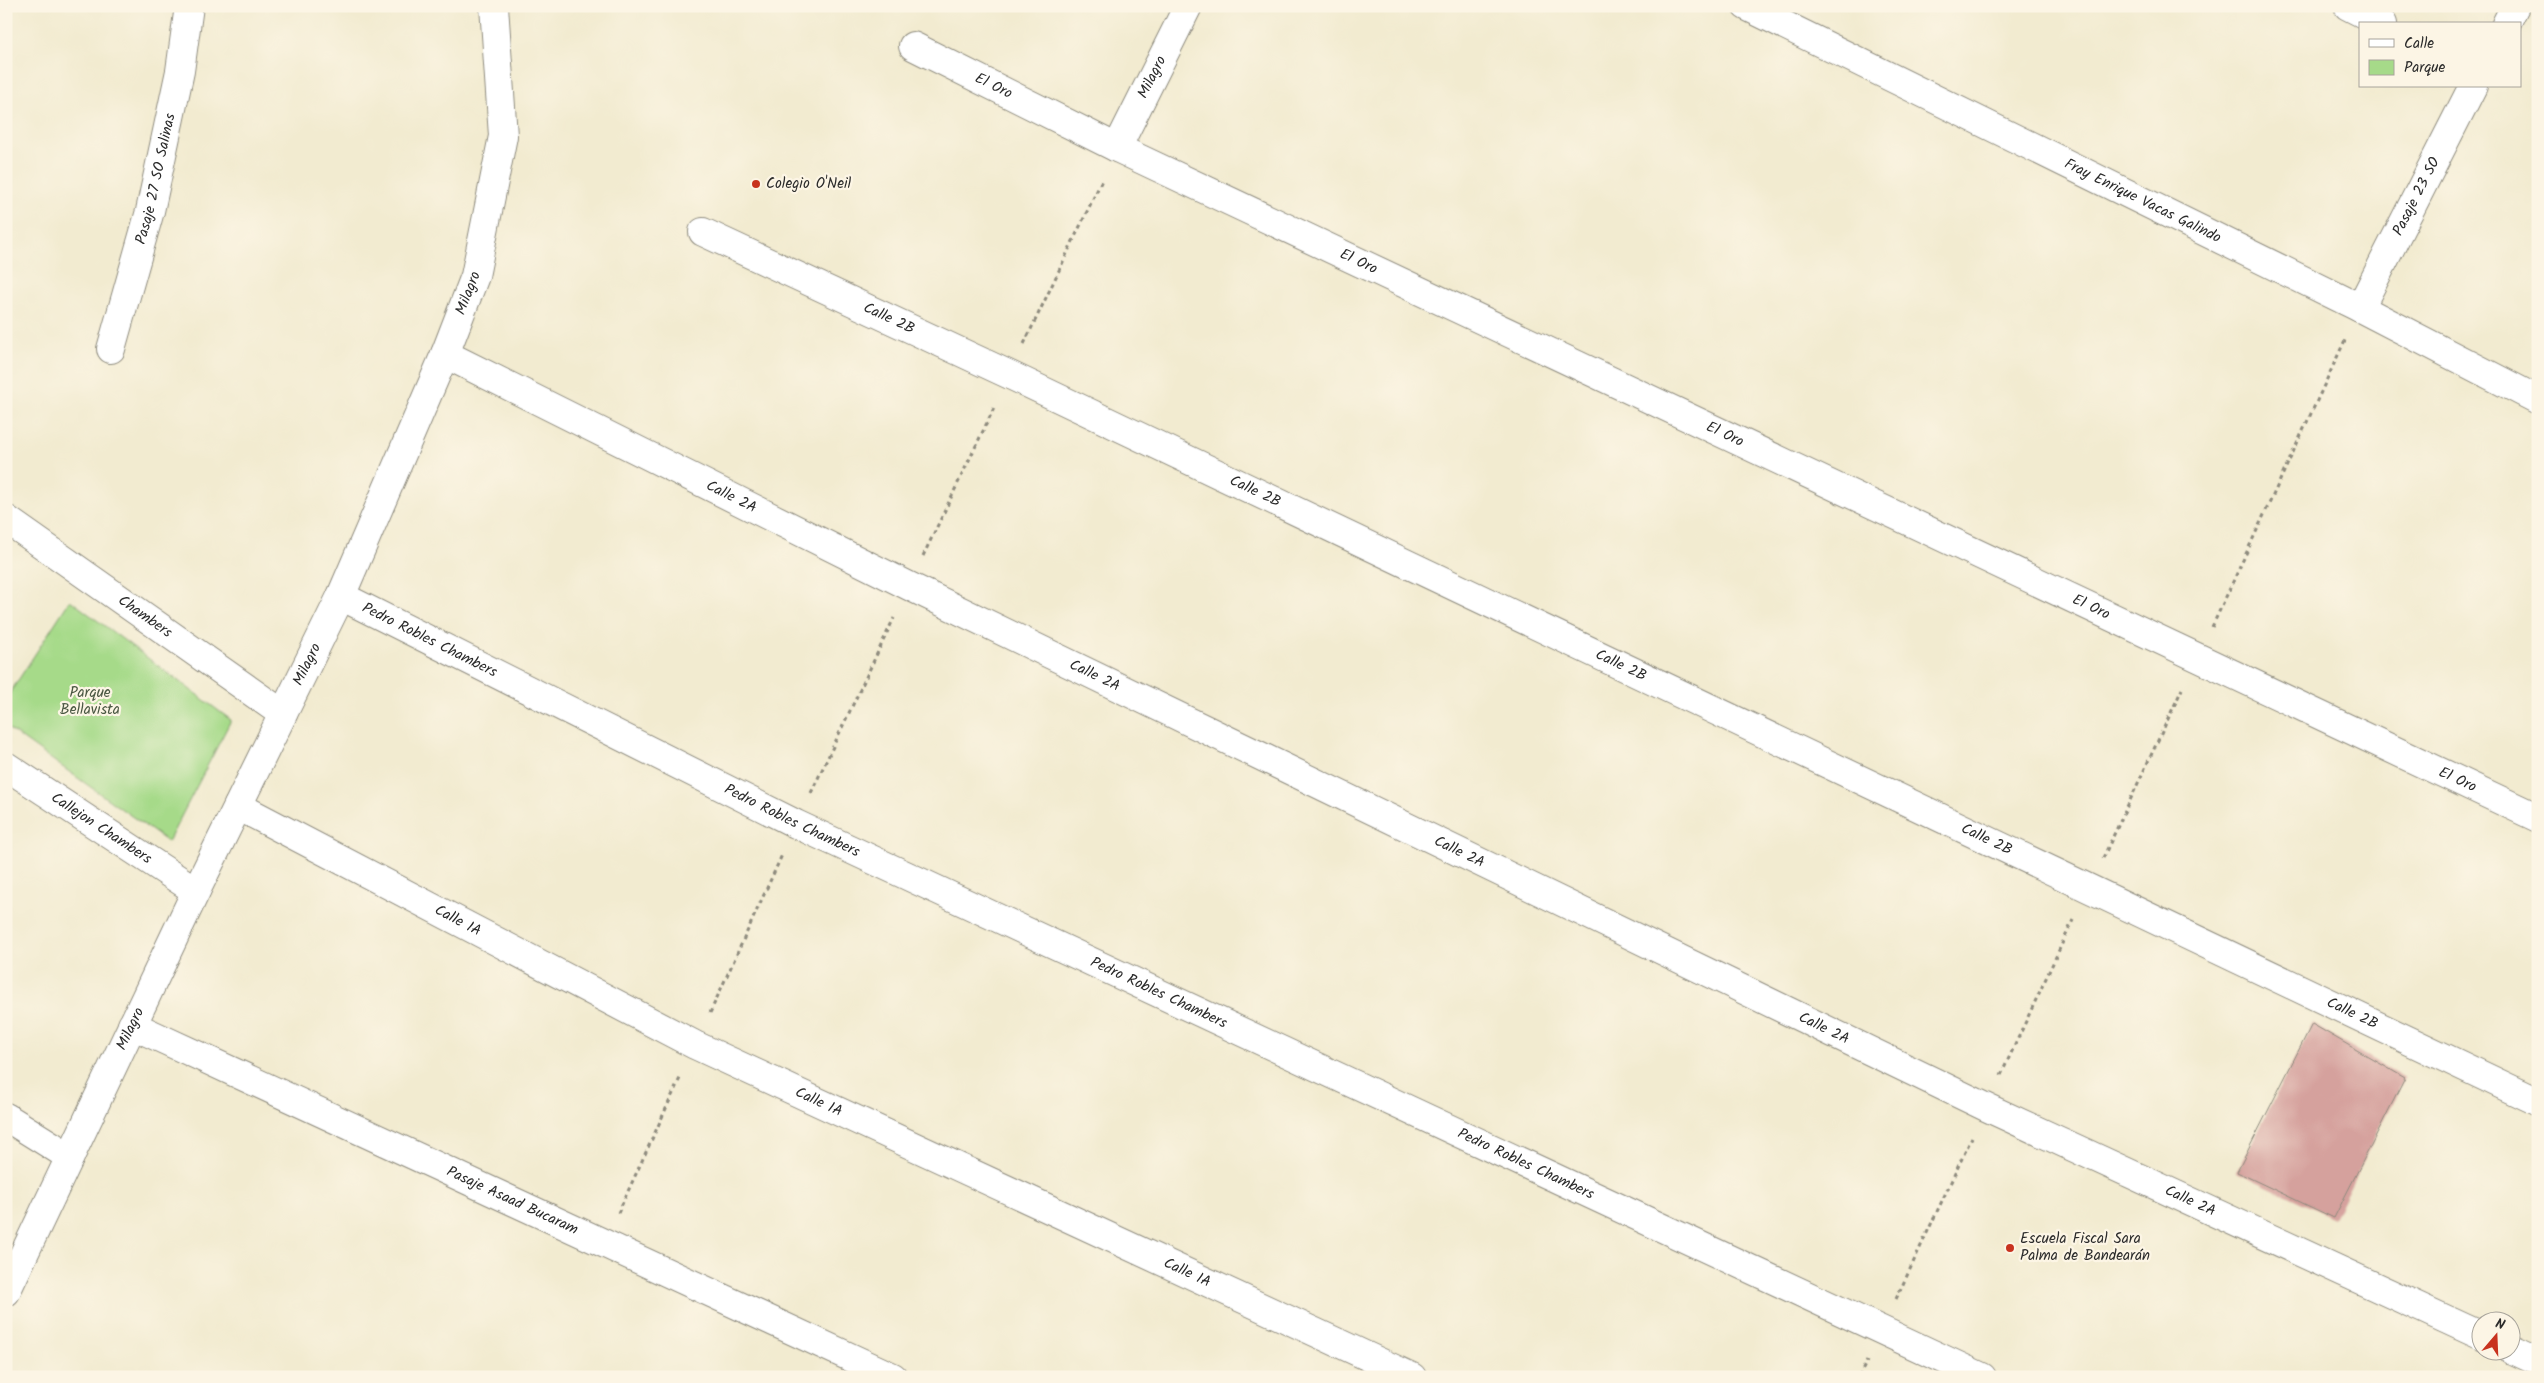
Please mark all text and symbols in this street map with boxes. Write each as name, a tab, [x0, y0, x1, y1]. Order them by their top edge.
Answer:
legend	[2359, 22, 2522, 88]
text: Calle	[2404, 32, 2434, 56]
street label: Milagro	[1132, 52, 1173, 103]
text: Parque	[2404, 56, 2445, 80]
street label: El Oro	[970, 67, 1017, 106]
street label: Pasaje 27 SO Salinas	[129, 111, 183, 247]
street label: Fray Enrique Vacas Galindo	[2060, 152, 2225, 250]
street label: Pasaje 23 SO	[2387, 153, 2447, 240]
place label: Colegio O'Neil	[766, 172, 852, 196]
marker: Colegio O'Neil	[750, 178, 762, 190]
street label: El Oro	[1335, 243, 1382, 281]
street label: Milagro	[449, 269, 488, 319]
street label: Calle 2B	[859, 296, 919, 341]
street label: El Oro	[1702, 415, 1748, 454]
street label: Calle 2B	[1225, 469, 1285, 514]
street label: Calle 2A	[702, 474, 761, 520]
street label: El Oro	[2068, 588, 2114, 627]
street label: Chambers	[113, 589, 178, 645]
street label: Pedro Robles Chambers	[358, 596, 502, 685]
street label: Milagro	[287, 639, 328, 690]
street label: Calle 2B	[1591, 643, 1650, 688]
street label: Calle 2A	[1065, 653, 1124, 698]
park label: Parque Bellavista	[60, 681, 120, 722]
street label: El Oro	[2434, 761, 2481, 799]
street label: Pedro Robles Chambers	[720, 778, 864, 864]
street label: Callejon Chambers	[46, 787, 157, 871]
street label: Calle 2B	[1957, 817, 2016, 862]
street label: Calle 2A	[1430, 830, 1489, 875]
street label: Calle 1A	[430, 899, 485, 943]
street label: Pedro Robles Chambers	[1086, 951, 1232, 1036]
street label: Calle 2B	[2322, 991, 2382, 1036]
street label: Milagro	[110, 1003, 151, 1055]
street label: Calle 2A	[1794, 1006, 1853, 1051]
street label: Calle 1A	[791, 1081, 846, 1124]
street label: Pedro Robles Chambers	[1453, 1122, 1599, 1207]
street label: Pasaje Asaad Bucaram	[442, 1160, 582, 1242]
street label: Calle 2A	[2161, 1179, 2220, 1223]
place label: Escuela Fiscal Sara Palma de Bandearán	[2020, 1227, 2150, 1268]
marker: Escuela Fiscal Sara Palma de Bandearán	[2004, 1242, 2016, 1254]
street label: Calle 1A	[1159, 1251, 1215, 1294]
north arrow	[2472, 1310, 2522, 1360]
text: N	[2492, 1313, 2508, 1337]

